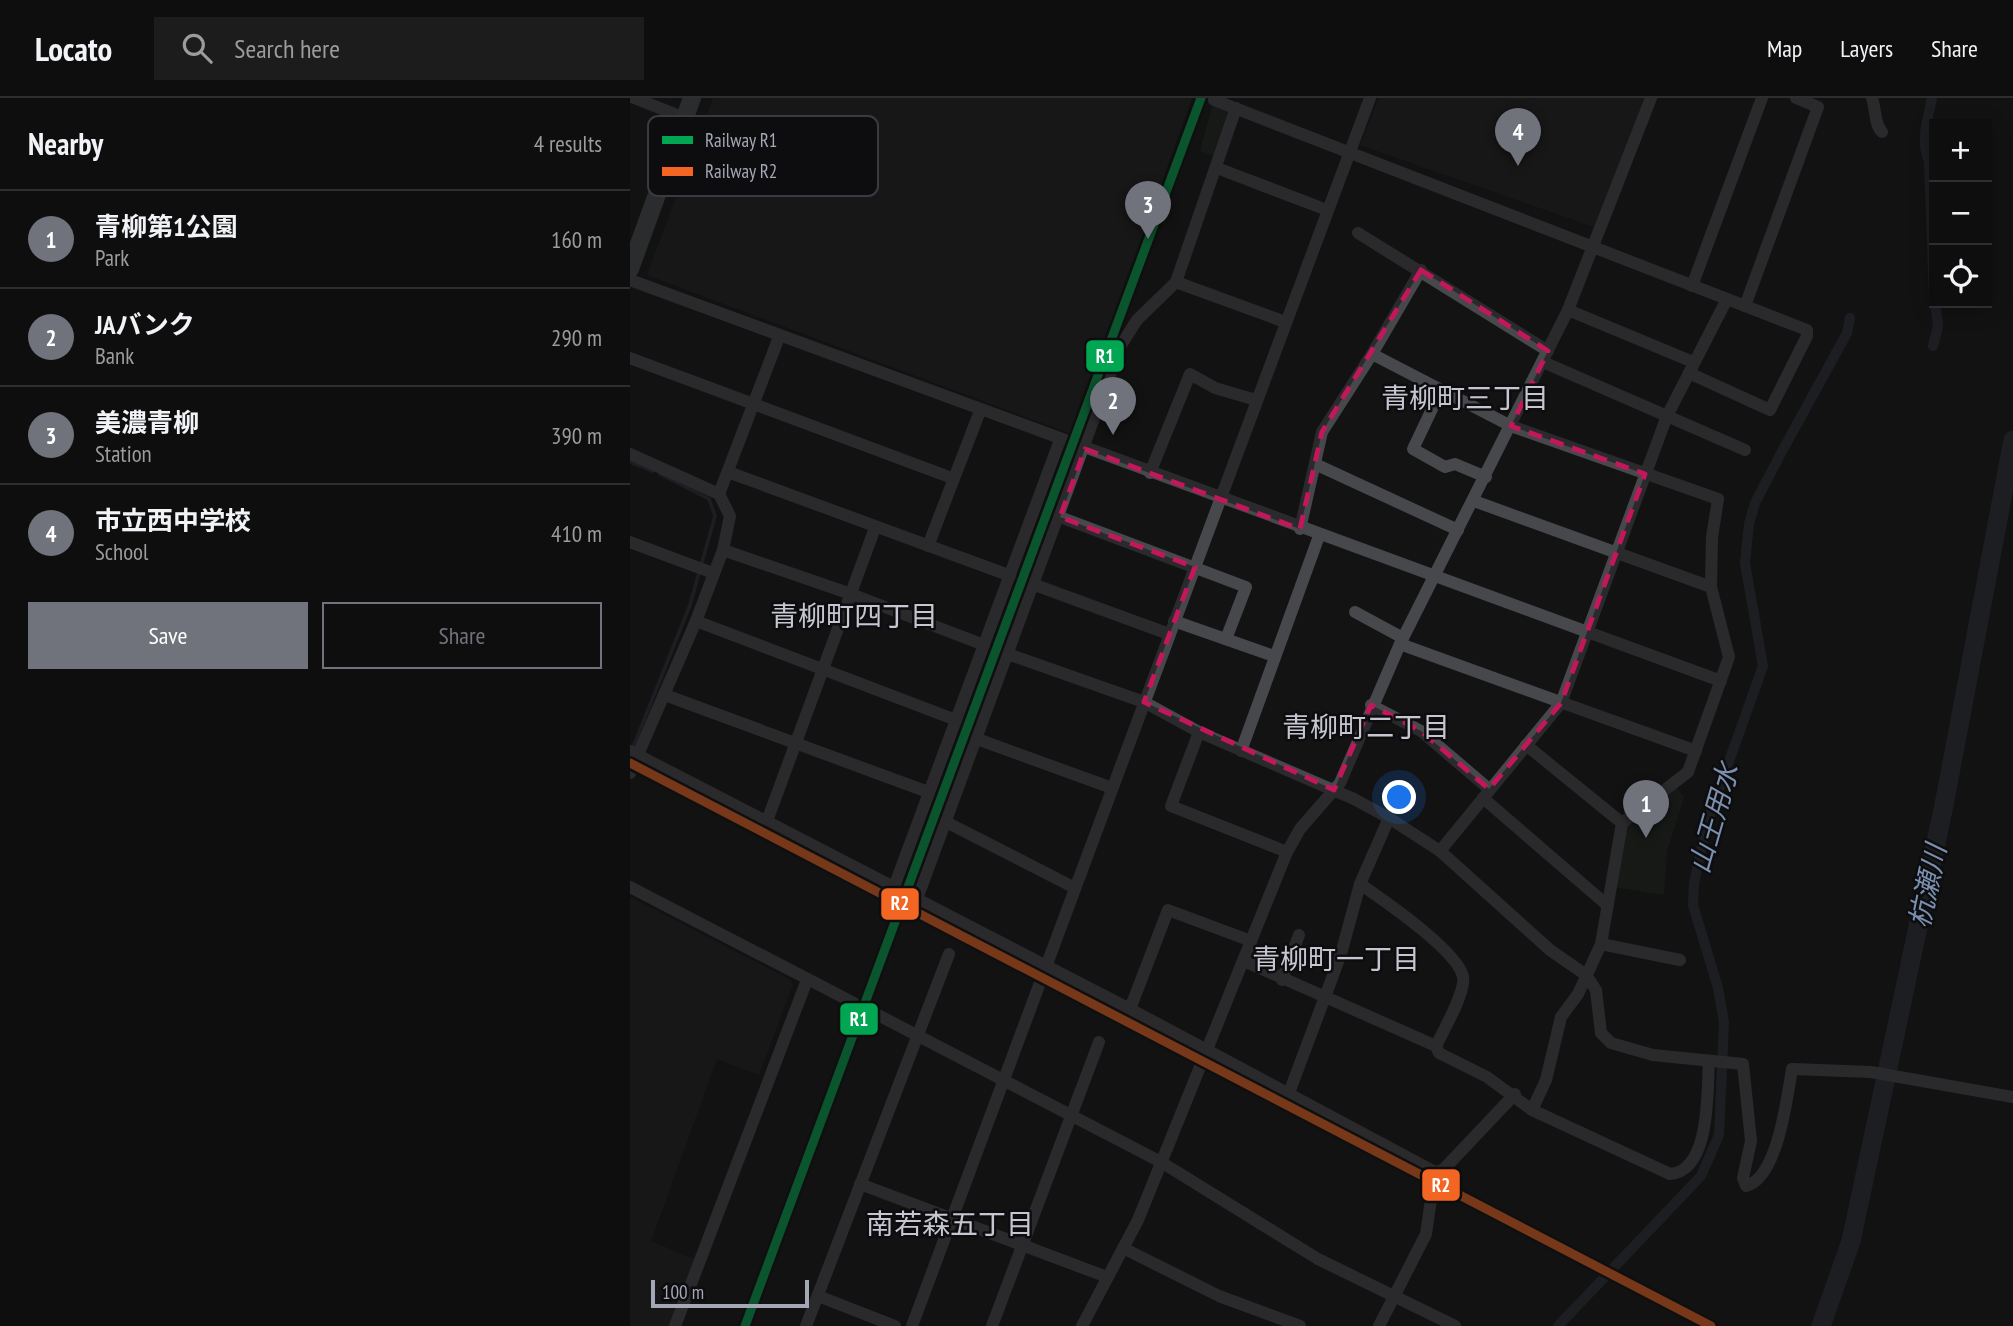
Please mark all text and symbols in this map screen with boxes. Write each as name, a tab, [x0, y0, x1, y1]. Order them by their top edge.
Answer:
search box	[154, 17, 644, 80]
text: Locato	[35, 27, 112, 70]
icon: search	[178, 29, 216, 67]
text: Search here	[234, 32, 340, 65]
text: Map	[1767, 33, 1802, 64]
text: Layers	[1840, 33, 1893, 64]
text: Share	[1931, 33, 1978, 64]
pin: 4	[1495, 108, 1541, 166]
legend	[648, 116, 878, 196]
map controls	[1929, 119, 1992, 308]
button: +	[1929, 119, 1992, 182]
text: Nearby	[28, 124, 103, 163]
text: Railway R1	[705, 128, 777, 152]
text: 4 results	[534, 129, 602, 158]
text: Railway R2	[705, 159, 777, 183]
pin: 3	[1125, 181, 1171, 239]
button: −	[1929, 182, 1992, 245]
text: 青柳第1公園	[95, 210, 237, 243]
text: 1	[46, 225, 57, 254]
text: 160 m	[551, 225, 602, 254]
text: Park	[95, 243, 129, 272]
button: locate	[1929, 245, 1992, 308]
text: JAバンク	[95, 308, 195, 341]
text: 2	[46, 323, 57, 352]
text: 290 m	[551, 323, 602, 352]
line badge: R1	[1085, 339, 1125, 373]
text: Bank	[95, 341, 134, 370]
text: R1	[1096, 344, 1114, 368]
pin: 2	[1090, 377, 1136, 435]
district label: 青柳町三丁目	[1381, 379, 1549, 416]
text: 美濃青柳	[95, 406, 199, 439]
text: 3	[46, 421, 57, 450]
text: 390 m	[551, 421, 602, 450]
text: Station	[95, 439, 152, 468]
text: 市立西中学校	[95, 504, 251, 537]
text: 4	[46, 519, 57, 548]
text: 410 m	[551, 519, 602, 548]
text: School	[95, 537, 148, 566]
district label: 青柳町四丁目	[770, 597, 938, 634]
button: Save	[28, 602, 308, 669]
button: Share	[322, 602, 602, 669]
district label: 青柳町二丁目	[1282, 708, 1450, 745]
water label: 山王用水	[1680, 756, 1747, 877]
your location	[1382, 780, 1416, 814]
pin: 1	[1623, 780, 1669, 838]
water label: 杭瀬川	[1900, 838, 1954, 931]
line badge: R2	[880, 887, 920, 921]
text: R2	[891, 891, 909, 915]
district label: 青柳町一丁目	[1252, 940, 1420, 977]
line badge: R1	[839, 1002, 879, 1036]
text: R1	[850, 1007, 868, 1031]
line badge: R2	[1421, 1168, 1461, 1202]
text: R2	[1432, 1173, 1450, 1197]
district label: 南若森五丁目	[866, 1205, 1034, 1242]
scale bar	[651, 1277, 808, 1309]
text: 100 m	[662, 1280, 704, 1304]

